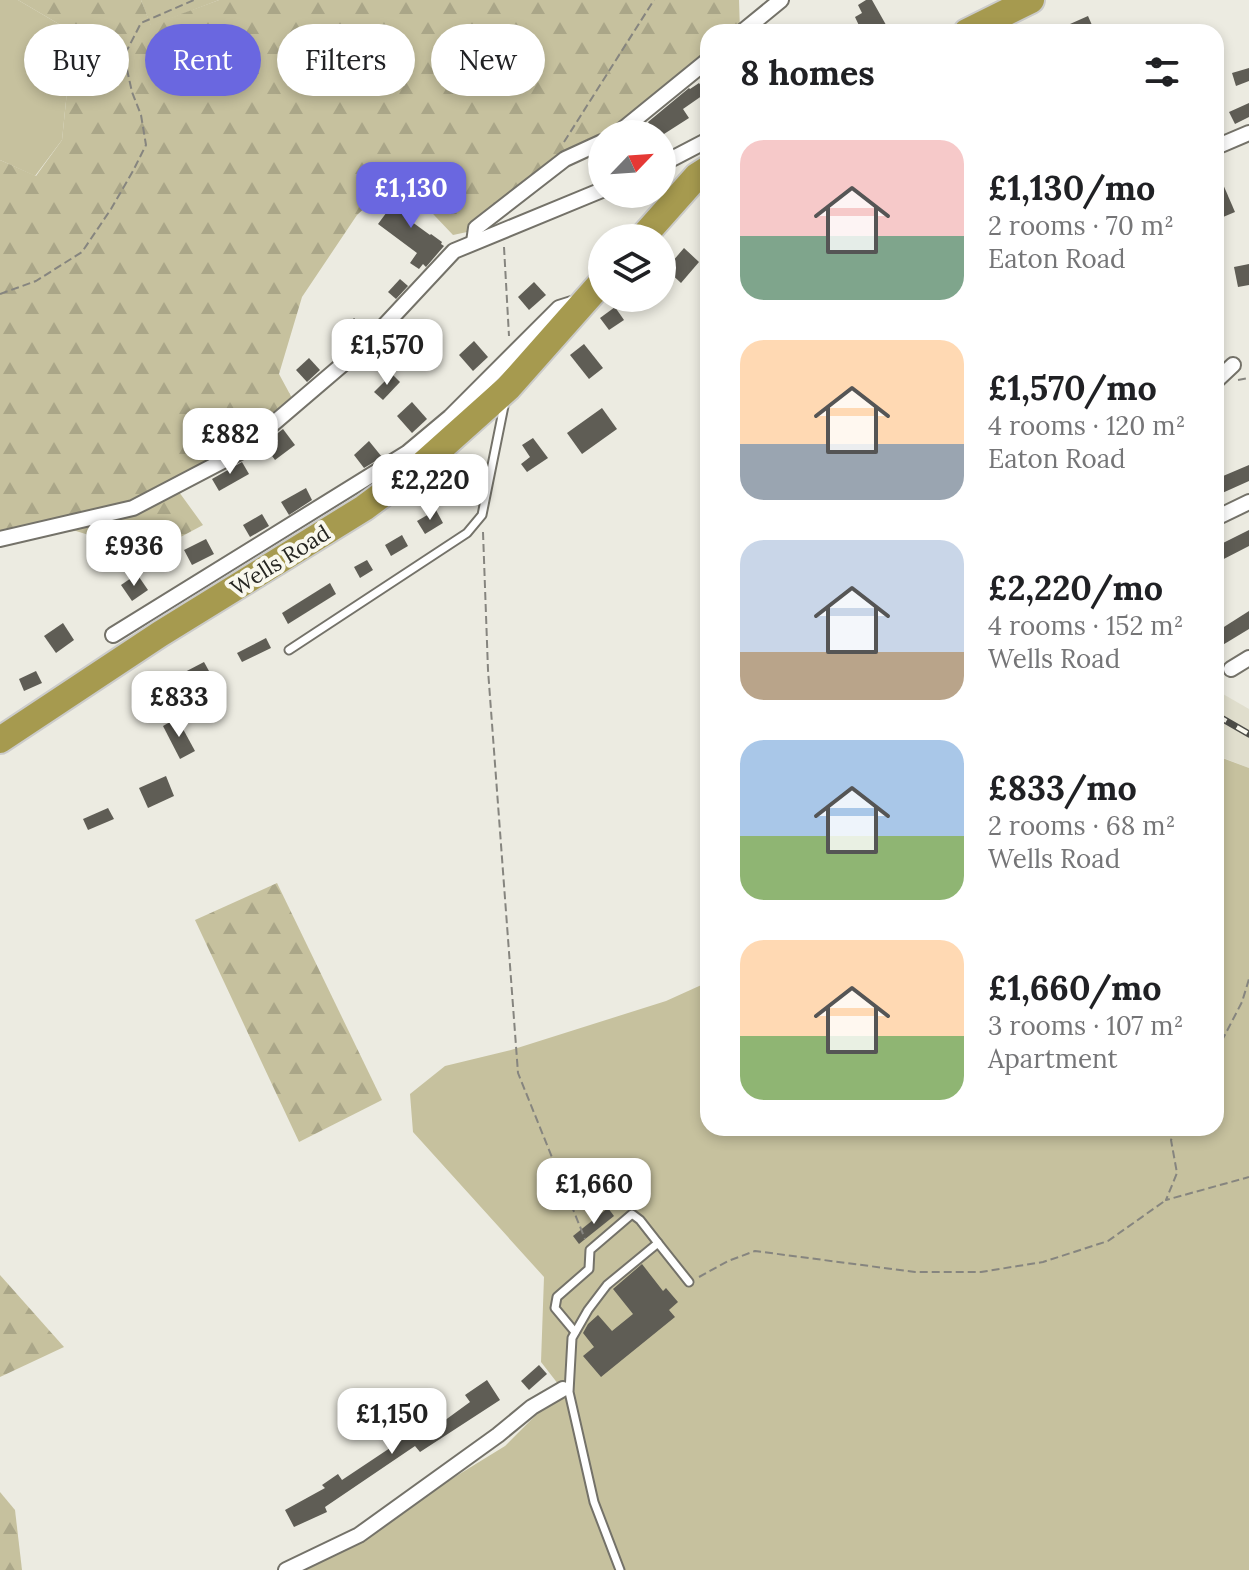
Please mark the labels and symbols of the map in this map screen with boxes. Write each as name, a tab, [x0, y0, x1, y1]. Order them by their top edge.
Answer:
north arrow	[588, 120, 676, 208]
pin: £1,130	[346, 162, 476, 230]
pin: £1,570	[322, 319, 452, 387]
pin: £882	[183, 408, 277, 476]
pin: £2,220	[365, 454, 495, 522]
street label: Wells Road	[225, 518, 335, 602]
pin: £936	[87, 520, 181, 588]
pin: £833	[132, 671, 226, 739]
pin: £1,660	[529, 1158, 659, 1226]
pin: £1,150	[327, 1388, 457, 1456]

